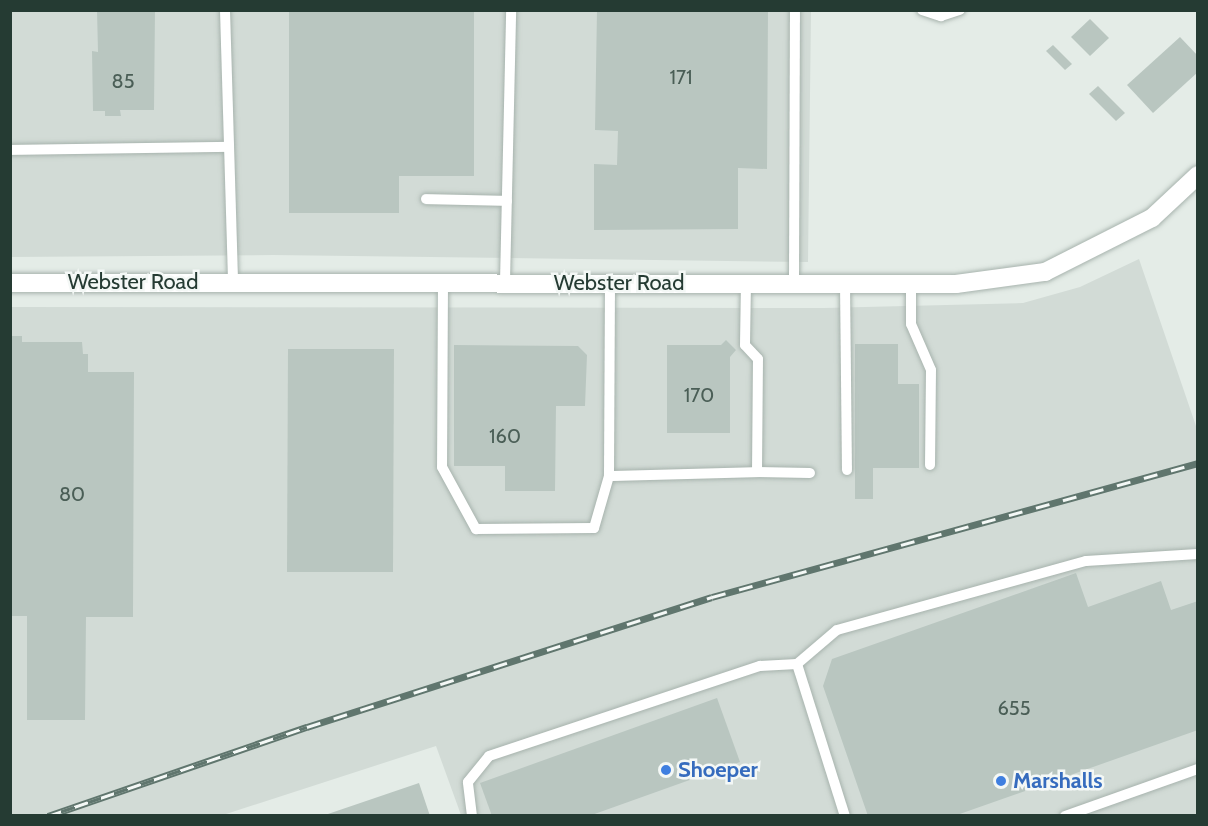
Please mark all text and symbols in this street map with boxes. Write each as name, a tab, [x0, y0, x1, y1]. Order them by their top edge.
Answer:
house number: 171	[669, 65, 693, 89]
house number: 85	[112, 69, 134, 93]
street label: Webster Road	[68, 269, 198, 295]
street label: Webster Road	[554, 270, 684, 296]
house number: 170	[684, 383, 714, 407]
house number: 160	[489, 424, 521, 448]
house number: 80	[59, 482, 85, 506]
house number: 655	[998, 696, 1030, 720]
place label: Shoeper	[678, 757, 758, 783]
marker: Shoeper	[659, 763, 673, 777]
place label: Marshalls	[1013, 768, 1103, 794]
marker: Marshalls	[994, 774, 1008, 788]

